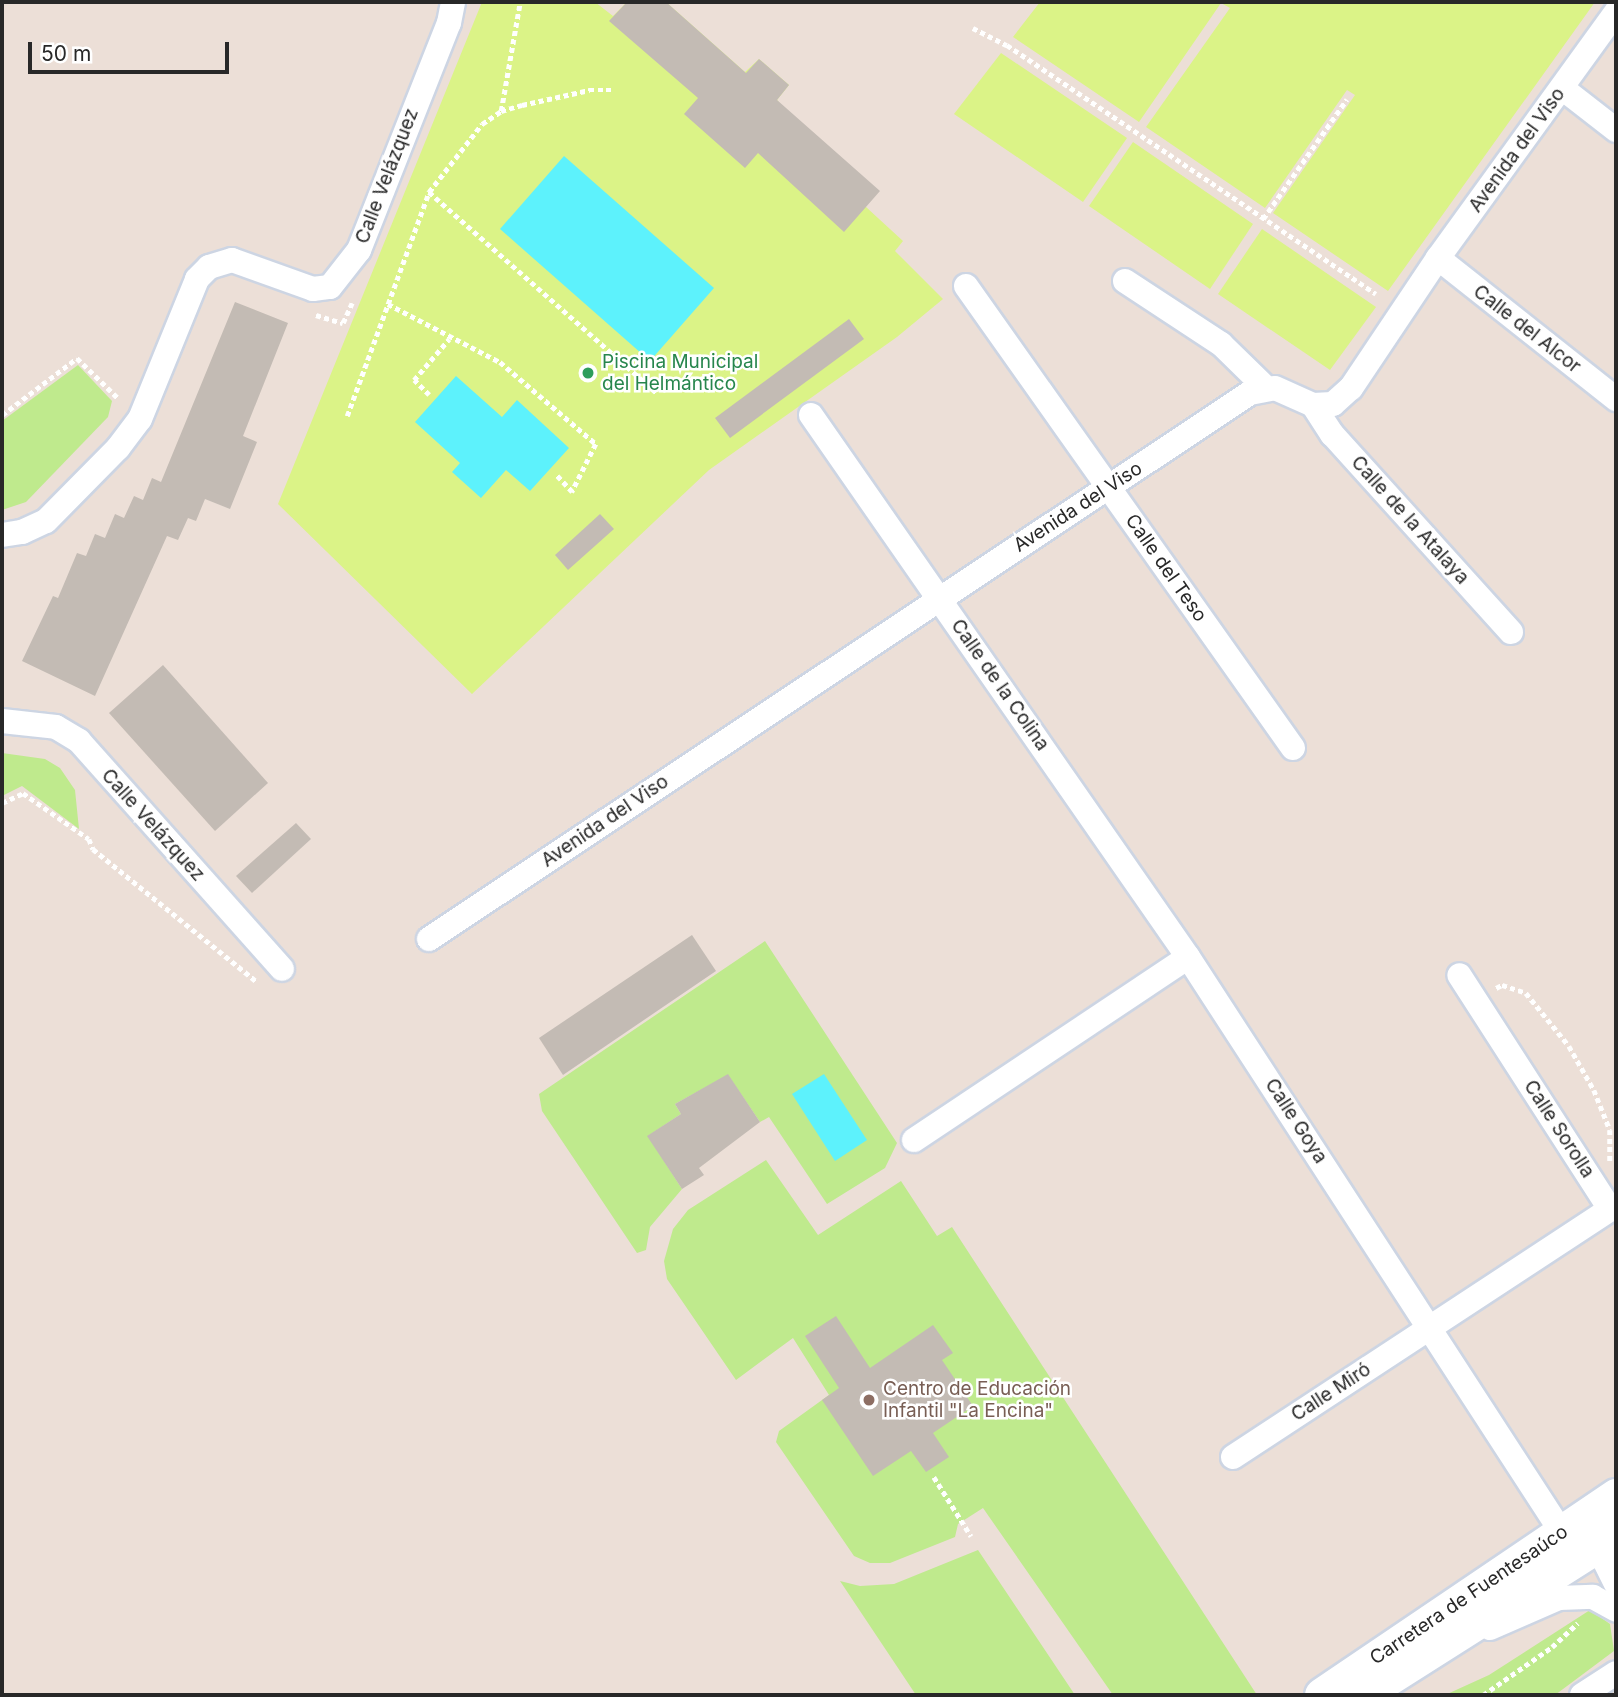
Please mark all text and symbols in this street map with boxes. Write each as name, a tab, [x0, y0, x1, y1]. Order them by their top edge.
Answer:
scale bar	[32, 28, 233, 72]
text: 50 m	[41, 41, 91, 66]
street label: Avenida del Viso	[1464, 83, 1570, 217]
street label: Calle Velázquez	[351, 105, 423, 247]
street label: Calle del Alcor	[1469, 280, 1585, 378]
place label: Piscina Municipal del Helmántico	[602, 351, 758, 395]
marker: Piscina Municipal del Helmántico	[580, 365, 596, 381]
street label: Calle de la Atalaya	[1346, 451, 1474, 589]
street label: Avenida del Viso	[1010, 457, 1146, 557]
street label: Calle del Teso	[1120, 510, 1212, 626]
street label: Calle de la Colina	[946, 615, 1054, 755]
street label: Calle Velázquez	[97, 764, 209, 886]
street label: Avenida del Viso	[537, 770, 673, 872]
street label: Calle Goya	[1260, 1074, 1332, 1168]
street label: Calle Sorolla	[1519, 1076, 1599, 1182]
street label: Calle Miró	[1287, 1358, 1375, 1426]
place label: Centro de Educación Infantil "La Encina"	[883, 1378, 1071, 1422]
marker: Centro de Educación Infantil "La Encina"	[861, 1392, 877, 1408]
street label: Carretera de Fuentesaúco	[1366, 1520, 1572, 1670]

